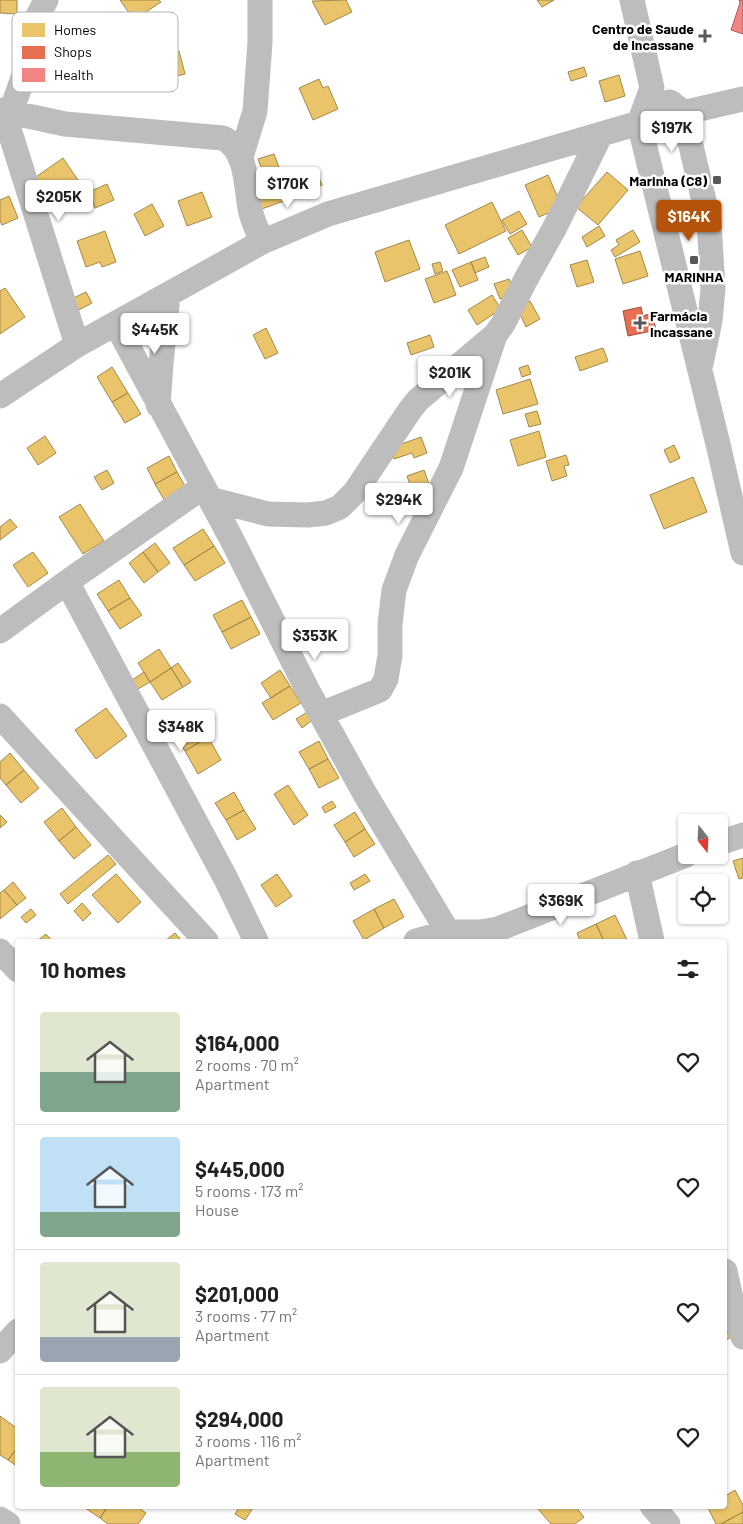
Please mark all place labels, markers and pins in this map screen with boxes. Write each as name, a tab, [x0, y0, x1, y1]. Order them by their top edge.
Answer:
place label: Centro de Saude de Incassane	[592, 20, 694, 53]
marker: Centro de Saude de Incassane	[698, 29, 712, 43]
pin: $197K	[637, 110, 707, 153]
pin: $170K	[253, 166, 323, 209]
place label: Marinha (C8)	[629, 172, 707, 189]
marker: Marinha (C8)	[711, 174, 723, 186]
pin: $205K	[24, 180, 94, 222]
pin: $164K	[654, 200, 724, 242]
marker: MARINHA	[688, 254, 700, 266]
place label: MARINHA	[664, 268, 724, 285]
place label: Farmácia Incassane	[650, 307, 713, 340]
pin: $445K	[120, 312, 190, 355]
marker: Farmácia Incassane	[634, 317, 646, 329]
pin: $201K	[415, 356, 485, 398]
pin: $294K	[364, 482, 434, 525]
pin: $353K	[280, 618, 350, 661]
pin: $348K	[146, 710, 216, 752]
pin: $369K	[526, 884, 596, 926]

